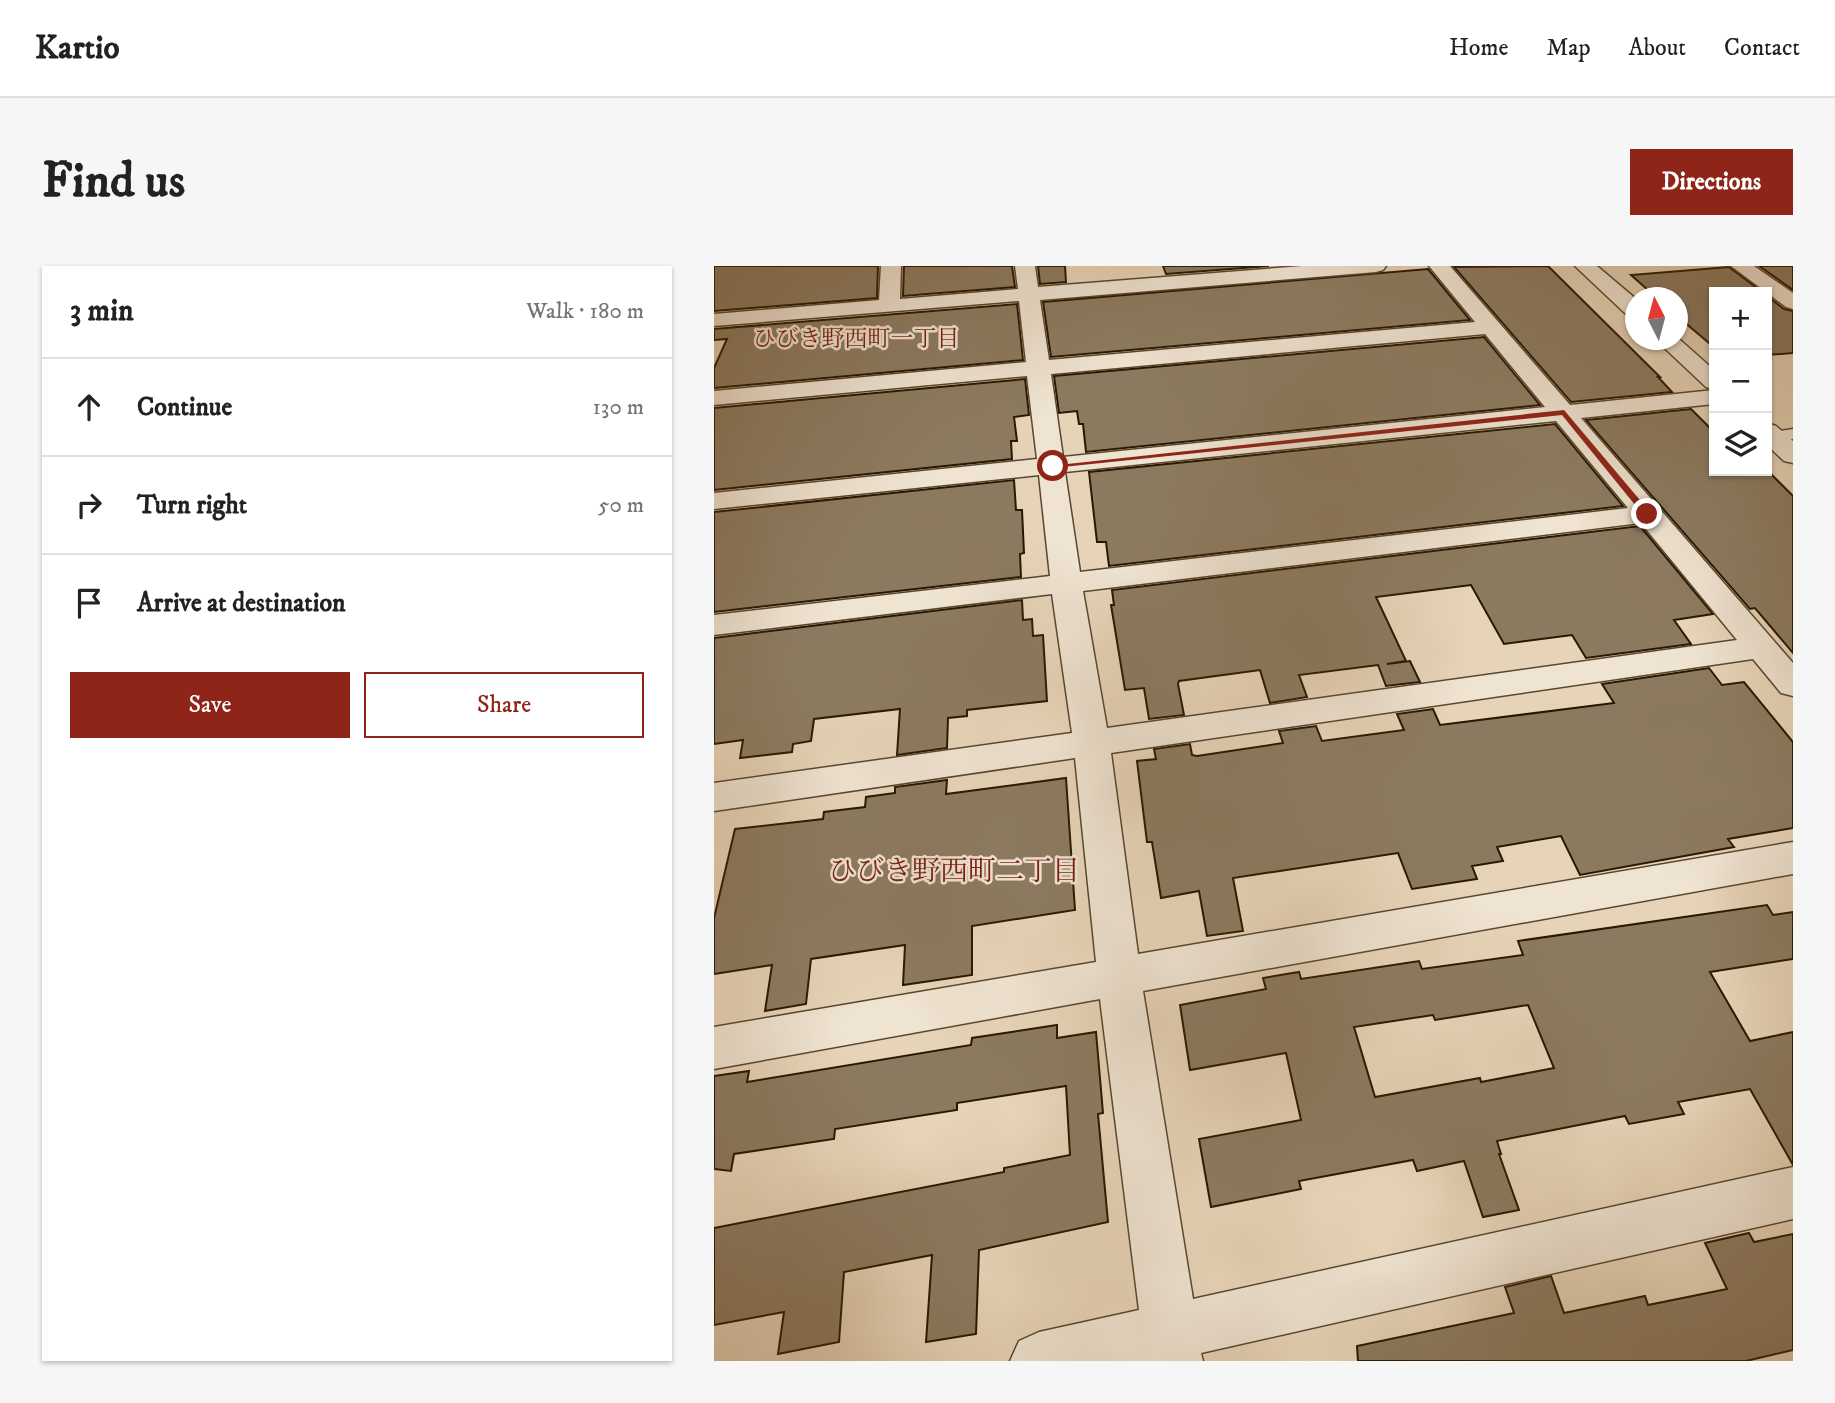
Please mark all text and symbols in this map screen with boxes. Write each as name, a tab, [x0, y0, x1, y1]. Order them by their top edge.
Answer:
text: Kartio	[35, 28, 120, 69]
text: Home	[1449, 33, 1508, 63]
text: Map	[1546, 33, 1591, 63]
text: About	[1629, 33, 1686, 63]
text: Contact	[1724, 33, 1800, 63]
button: Directions	[1630, 149, 1793, 215]
text: Find us	[42, 151, 185, 213]
north arrow	[1625, 287, 1688, 350]
map controls	[1709, 287, 1772, 476]
button: +	[1709, 287, 1772, 350]
text: 3 min	[70, 293, 134, 330]
text: Walk · 180 m	[526, 297, 644, 326]
district label: ひびき野西町一丁目	[753, 325, 960, 354]
button: −	[1709, 350, 1772, 413]
icon: ahead	[70, 388, 108, 426]
text: Continue	[137, 391, 232, 424]
text: 130 m	[592, 393, 644, 422]
button: layers	[1709, 413, 1772, 476]
route start	[1037, 450, 1068, 481]
icon: right	[70, 486, 108, 524]
text: Turn right	[137, 489, 247, 522]
text: 50 m	[598, 491, 644, 520]
route end	[1631, 498, 1662, 529]
icon: arrive	[70, 584, 108, 622]
text: Arrive at destination	[137, 587, 346, 620]
button: Save	[70, 672, 350, 738]
button: Share	[364, 672, 644, 738]
district label: ひびき野西町二丁目	[828, 854, 1080, 889]

